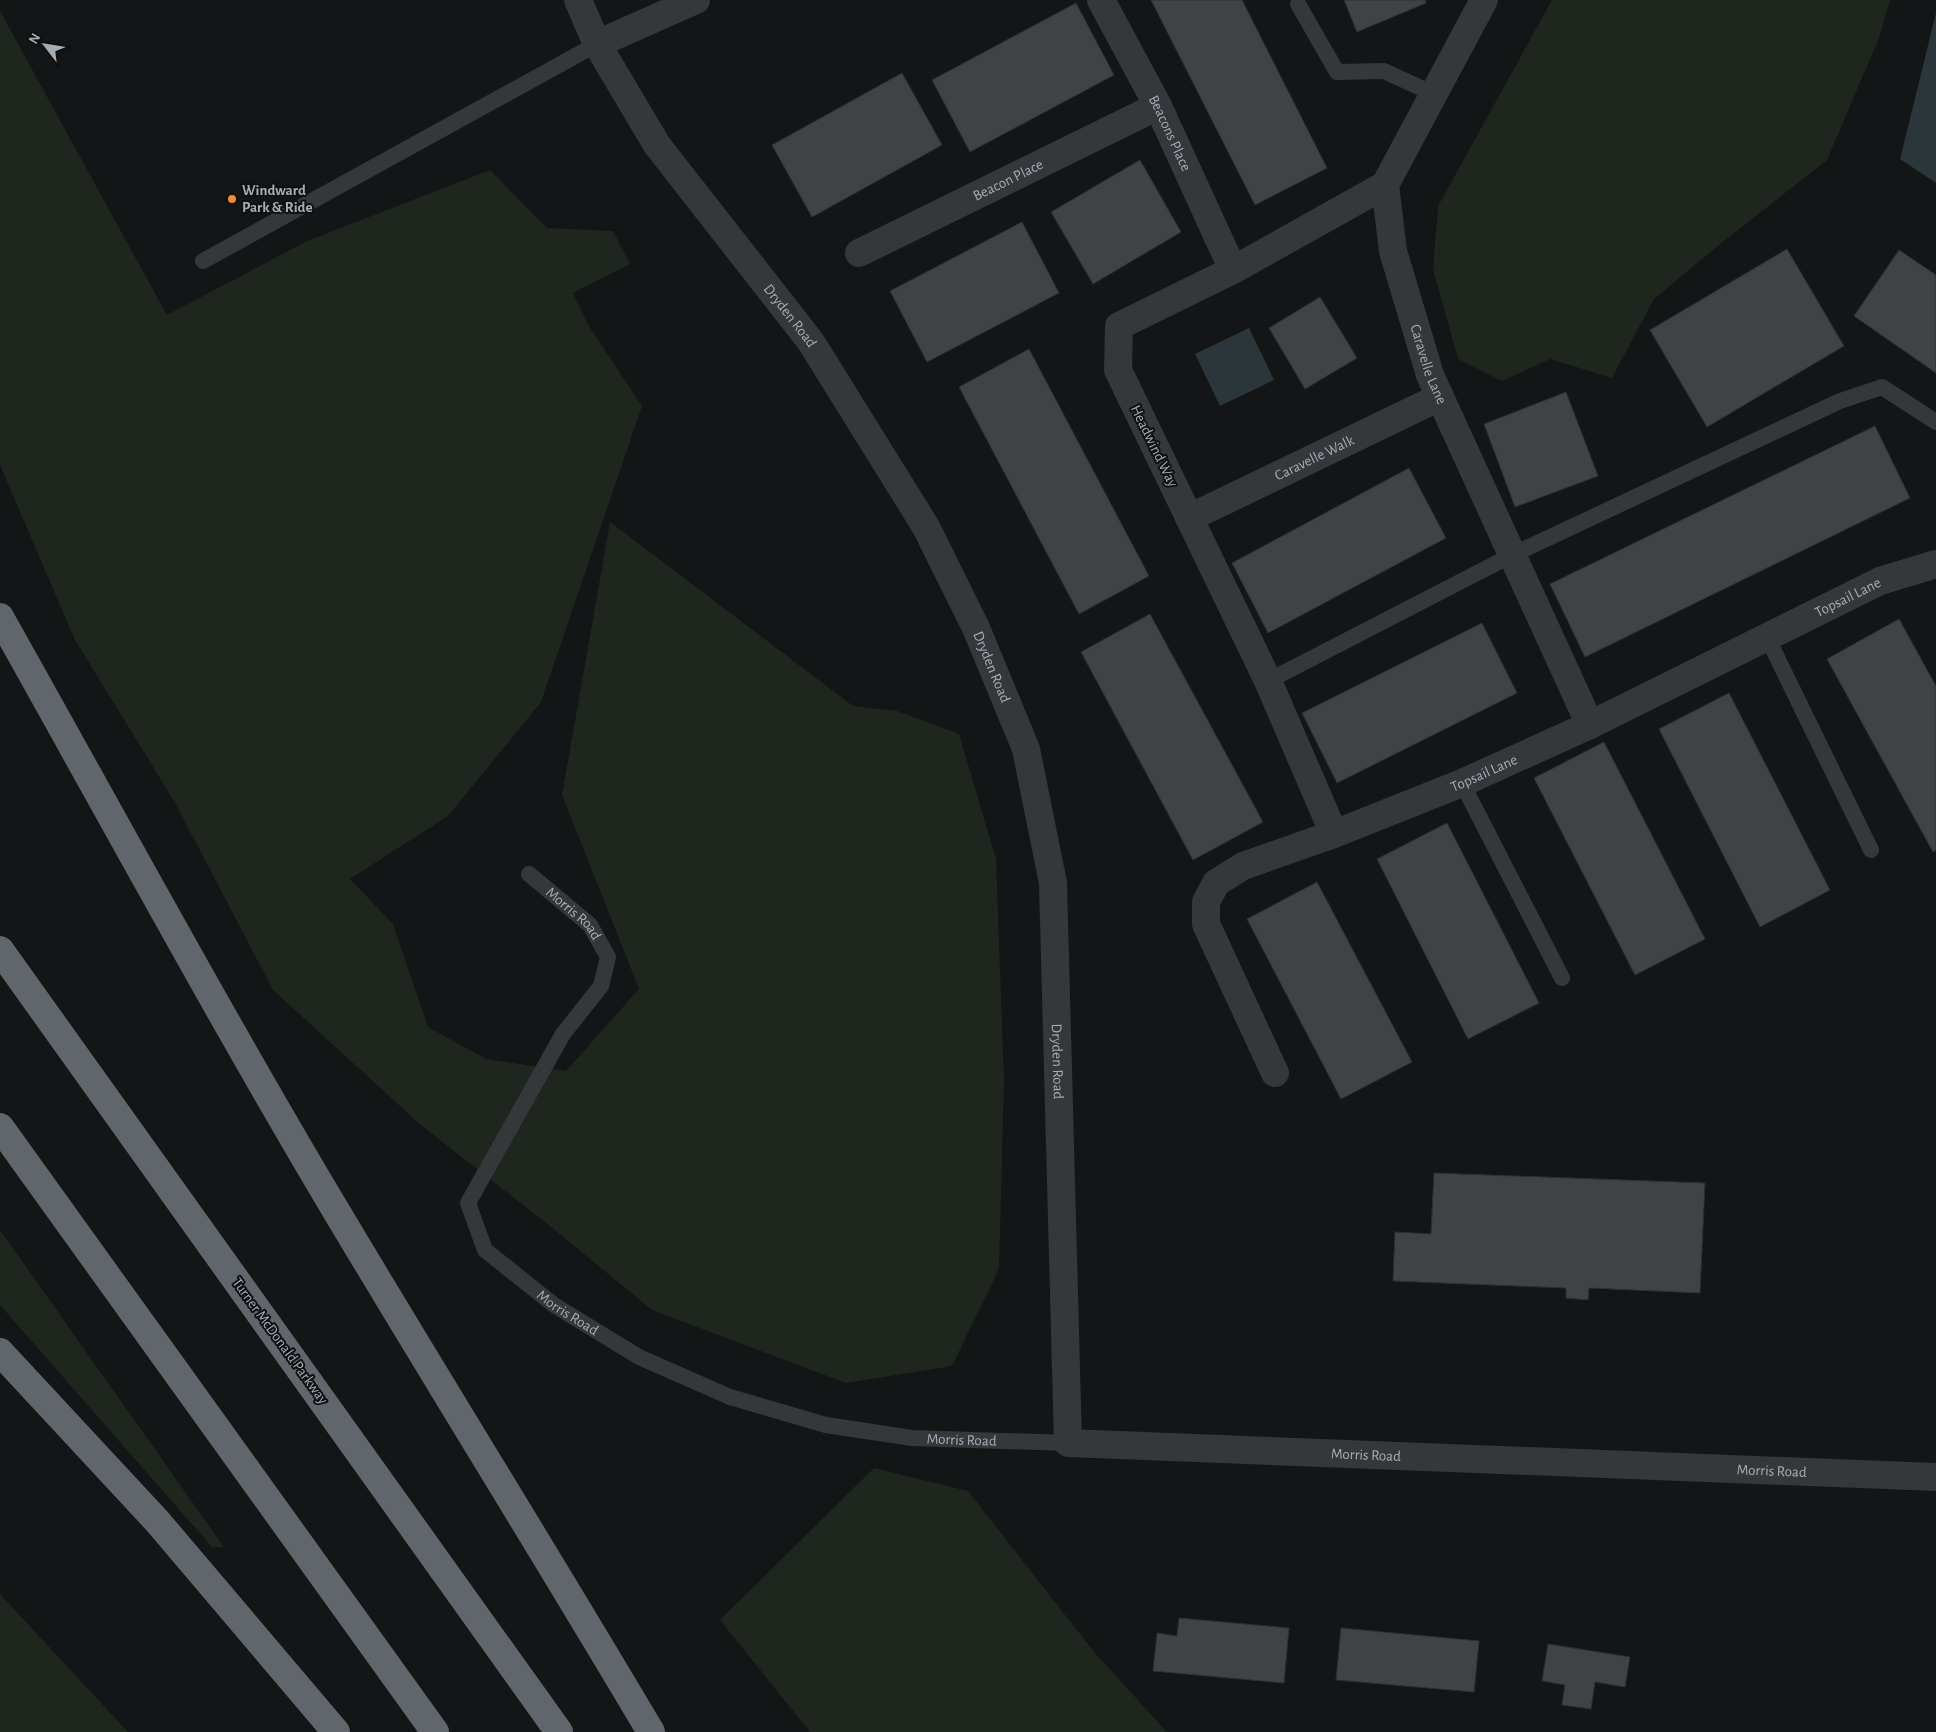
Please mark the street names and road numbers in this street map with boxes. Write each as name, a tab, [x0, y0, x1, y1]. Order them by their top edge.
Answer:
street label: Beacons Place	[1146, 93, 1194, 173]
street label: Beacon Place	[970, 156, 1046, 203]
street label: Dryden Road	[761, 281, 820, 350]
street label: Caravelle Lane	[1408, 323, 1450, 406]
street label: Headwind Way	[1128, 403, 1181, 490]
street label: Caravelle Walk	[1272, 432, 1356, 483]
street label: Topsail Lane	[1812, 574, 1883, 620]
street label: Dryden Road	[971, 629, 1014, 705]
street label: Topsail Lane	[1448, 751, 1520, 794]
street label: Morris Road	[543, 884, 604, 942]
street label: Dryden Road	[1049, 1023, 1066, 1100]
street label: Turner McDonald Parkway	[229, 1275, 331, 1407]
street label: Morris Road	[534, 1287, 601, 1338]
street label: Morris Road	[926, 1431, 997, 1448]
street label: Morris Road	[1331, 1446, 1401, 1464]
street label: Morris Road	[1736, 1462, 1807, 1479]

